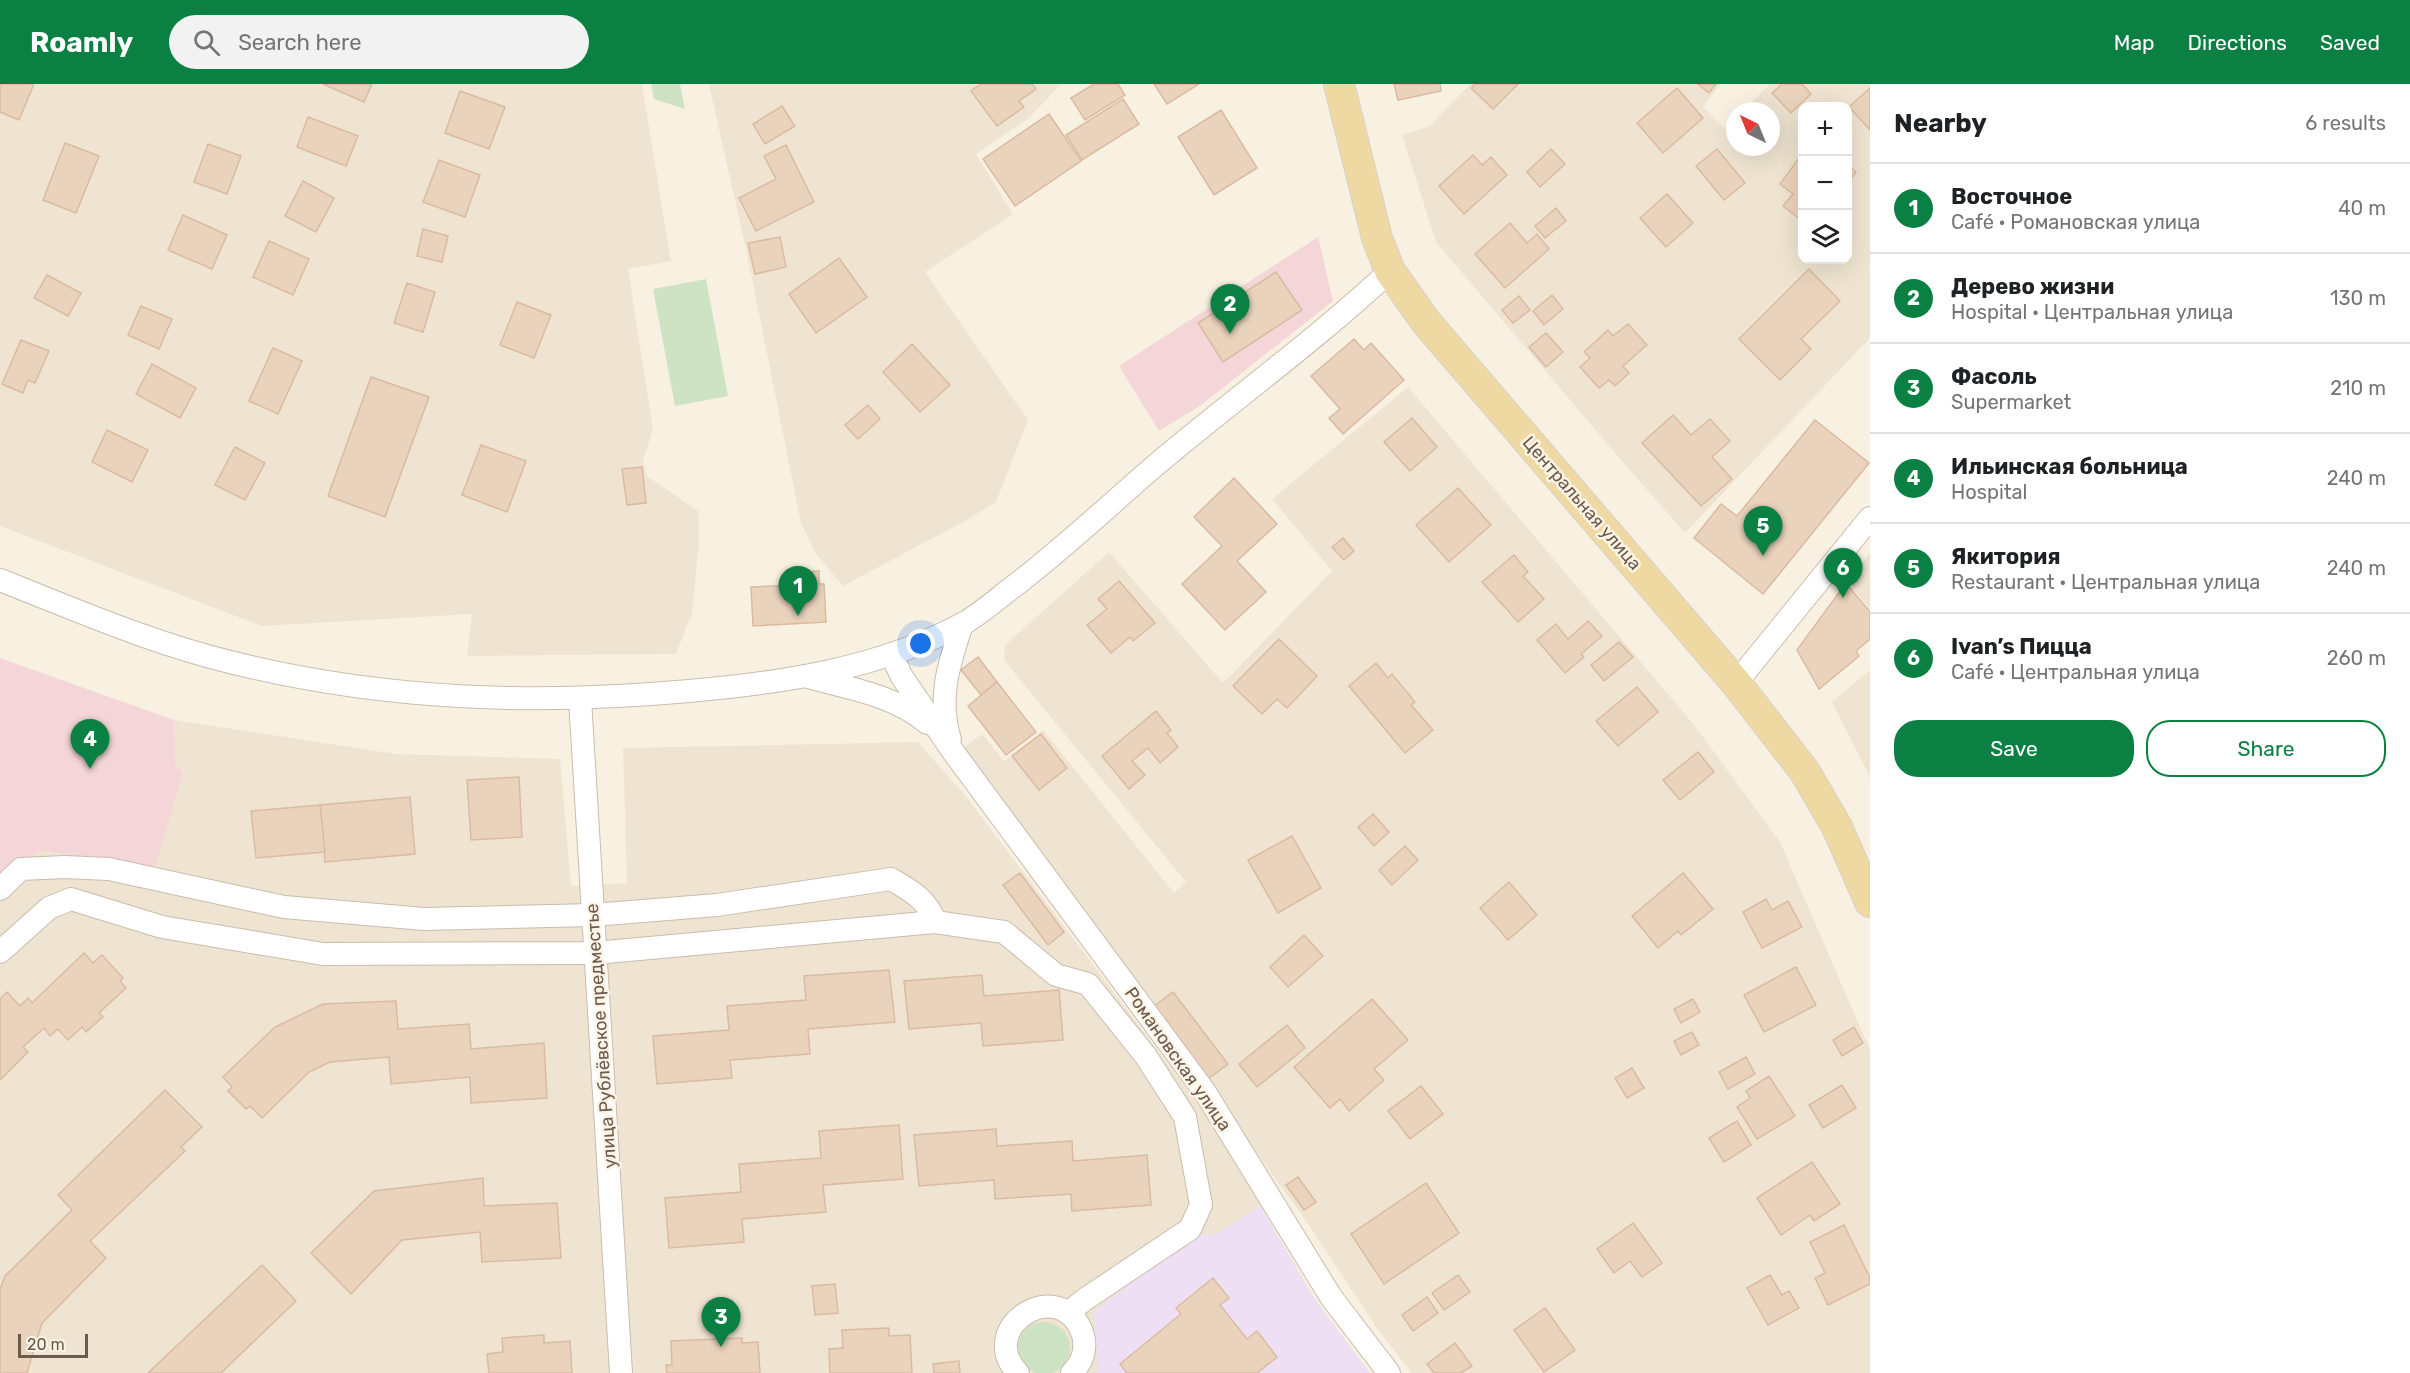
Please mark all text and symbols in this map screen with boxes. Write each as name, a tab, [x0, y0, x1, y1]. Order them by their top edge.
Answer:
search box	[169, 15, 589, 69]
text: Roamly	[30, 26, 133, 59]
icon: search	[190, 26, 223, 59]
text: Search here	[238, 29, 362, 56]
text: Map	[2114, 30, 2155, 55]
text: Directions	[2188, 30, 2287, 55]
text: Saved	[2320, 30, 2380, 55]
north arrow	[1726, 102, 1780, 156]
map controls	[1798, 102, 1852, 264]
button: +	[1798, 102, 1852, 156]
text: Nearby	[1894, 108, 1987, 139]
text: 6 results	[2305, 111, 2386, 135]
button: −	[1798, 156, 1852, 210]
text: Восточное	[1951, 183, 2072, 210]
text: 1	[1909, 196, 1918, 220]
text: 40 m	[2338, 196, 2386, 220]
button: layers	[1798, 210, 1852, 264]
text: Café · Романовская улица	[1951, 210, 2200, 234]
text: Дерево жизни	[1951, 273, 2114, 300]
pin: 2	[1210, 284, 1250, 334]
text: 2	[1907, 286, 1920, 310]
text: 130 m	[2330, 286, 2386, 310]
text: Hospital · Центральная улица	[1951, 300, 2233, 324]
text: Фасоль	[1951, 363, 2037, 390]
text: 3	[1907, 376, 1920, 400]
text: 210 m	[2330, 376, 2386, 400]
text: Supermarket	[1951, 390, 2071, 414]
street label: Центральная улица	[1518, 431, 1646, 575]
text: Ильинская больница	[1951, 453, 2188, 480]
text: 4	[1907, 466, 1920, 490]
text: 240 m	[2327, 466, 2386, 490]
text: Hospital	[1951, 480, 2027, 504]
pin: 5	[1744, 506, 1782, 556]
text: Якитория	[1951, 543, 2061, 570]
pin: 6	[1824, 548, 1862, 598]
text: 5	[1907, 556, 1920, 580]
text: 240 m	[2327, 556, 2386, 580]
pin: 1	[778, 566, 818, 616]
text: Restaurant · Центральная улица	[1951, 570, 2260, 594]
your location	[906, 629, 935, 658]
text: Ivan’s Пицца	[1951, 633, 2092, 660]
text: 6	[1907, 646, 1920, 670]
text: 260 m	[2327, 646, 2386, 670]
text: Café · Центральная улица	[1951, 660, 2200, 684]
pin: 4	[70, 720, 110, 769]
button: Save	[1894, 720, 2134, 777]
button: Share	[2146, 720, 2386, 777]
street label: улица Рублёвское предместье	[581, 903, 621, 1169]
street label: Романовская улица	[1120, 983, 1236, 1135]
pin: 3	[702, 1298, 740, 1347]
scale bar	[18, 1331, 88, 1358]
text: 20 m	[27, 1335, 65, 1354]

